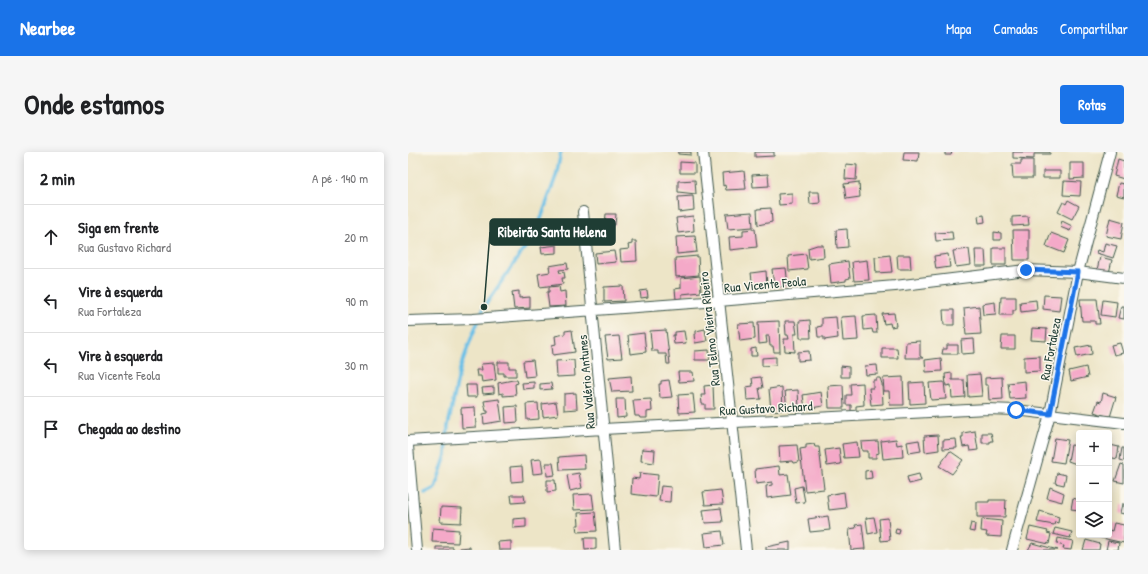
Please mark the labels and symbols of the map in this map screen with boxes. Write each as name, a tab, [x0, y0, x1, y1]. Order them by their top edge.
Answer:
callout: Ribeirão Santa Helena	[490, 219, 615, 245]
text: Ribeirão Santa Helena	[498, 222, 607, 241]
route end	[1017, 261, 1035, 279]
street label: Rua Telmo Vieira Ribeiro	[694, 271, 724, 387]
street label: Rua Vicente Feola	[723, 271, 807, 297]
street label: Rua Fortaleza	[1035, 316, 1065, 382]
street label: Rua Valério Antunes	[573, 334, 599, 430]
street label: Rua Gustavo Richard	[719, 397, 813, 419]
route start	[1007, 401, 1025, 419]

